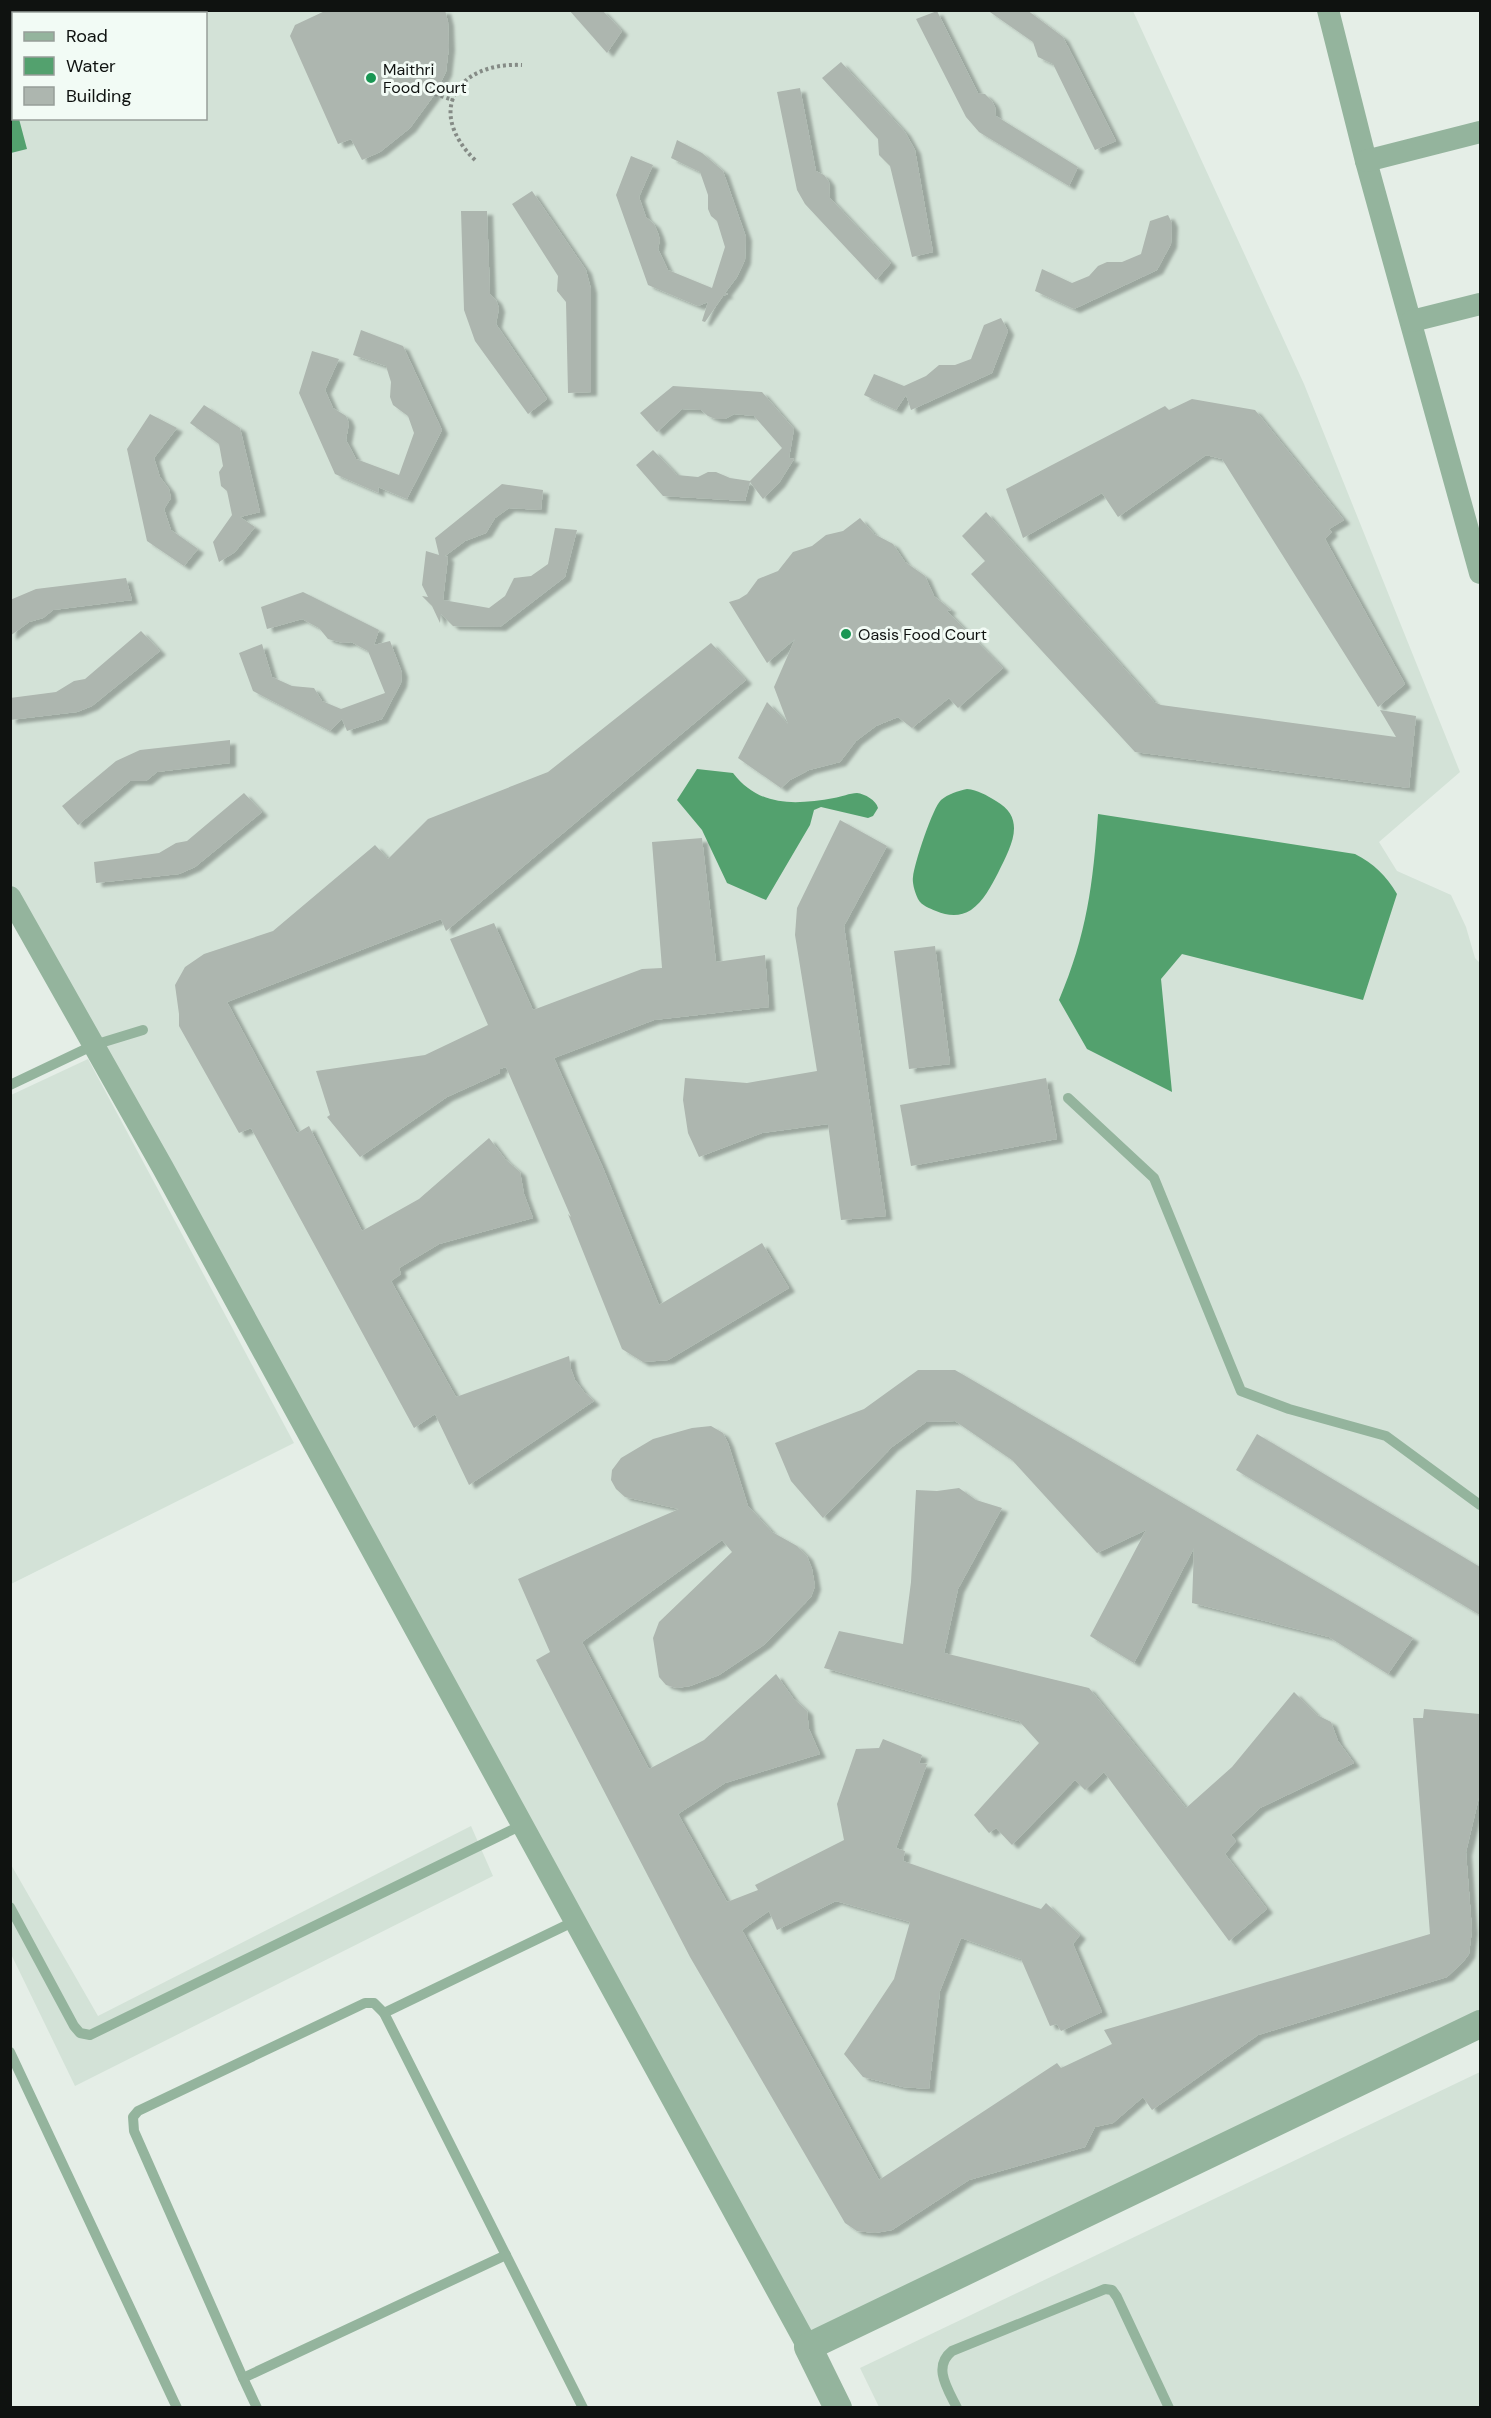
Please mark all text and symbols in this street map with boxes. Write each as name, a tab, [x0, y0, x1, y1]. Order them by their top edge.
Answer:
legend	[12, 12, 207, 120]
text: Road	[66, 24, 108, 48]
text: Water	[66, 54, 116, 78]
place label: Maithri Food Court	[383, 59, 467, 98]
marker: Maithri Food Court	[364, 71, 378, 85]
text: Building	[66, 84, 131, 108]
place label: Oasis Food Court	[858, 624, 987, 645]
marker: Oasis Food Court	[839, 627, 853, 641]

